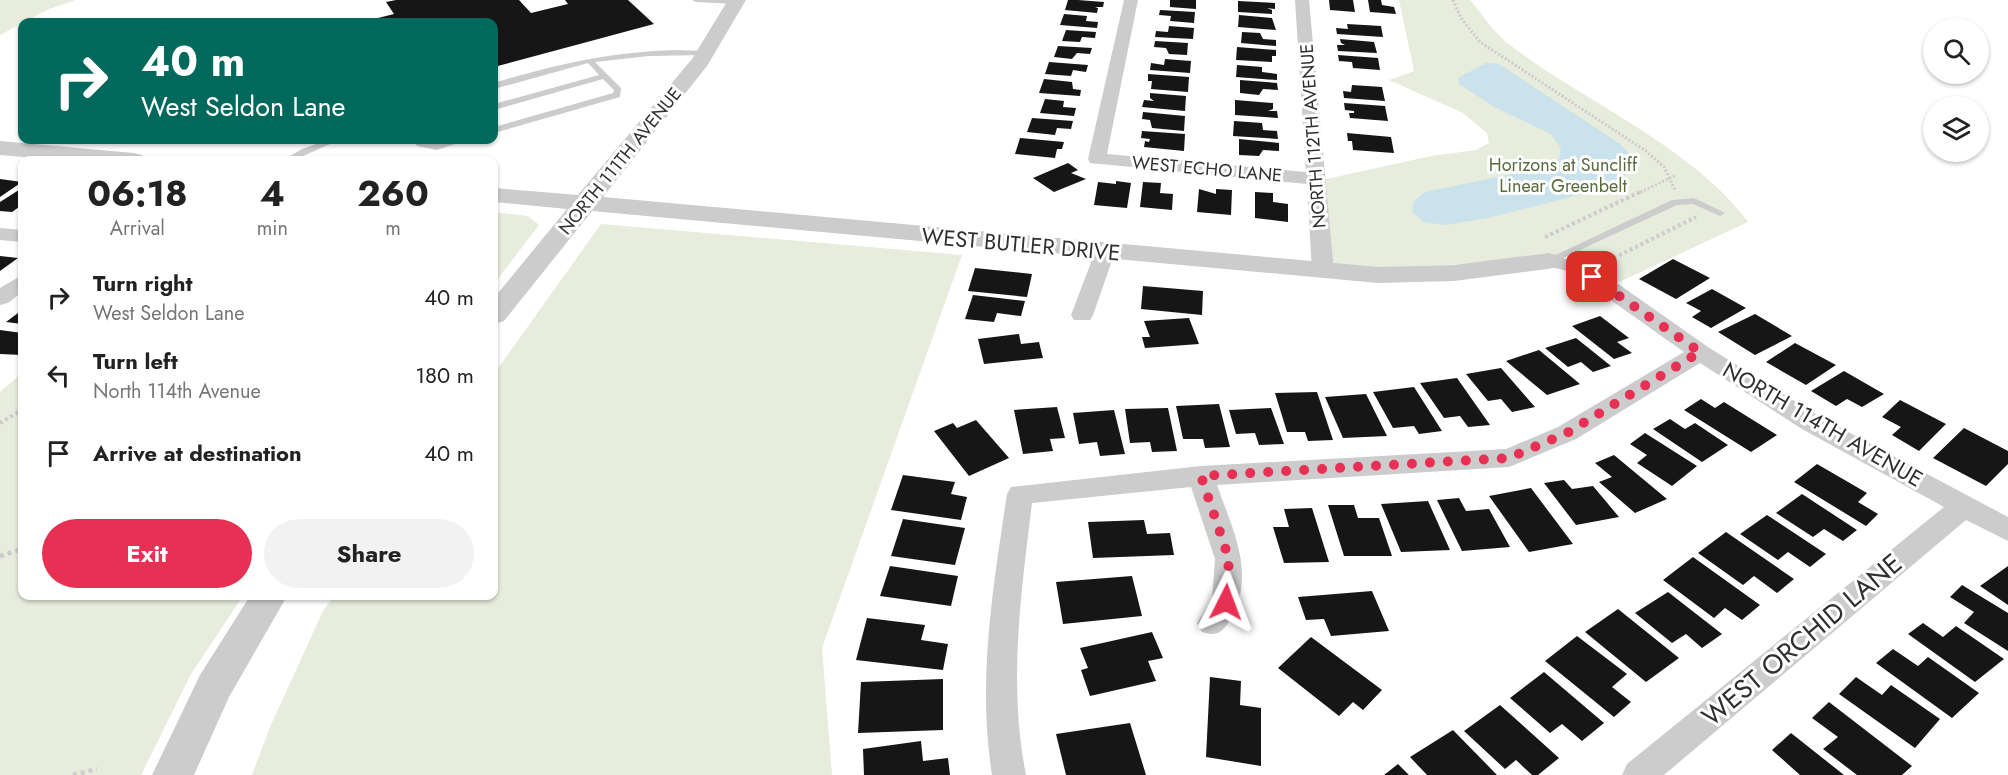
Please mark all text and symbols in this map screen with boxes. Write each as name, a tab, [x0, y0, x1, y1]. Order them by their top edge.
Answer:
map controls	[1923, 18, 1989, 162]
button: search	[1923, 18, 1989, 84]
text: 40 m	[141, 31, 245, 92]
icon: right	[42, 42, 120, 120]
street label: NORTH 112TH AVENUE	[1294, 43, 1332, 229]
street label: NORTH 111TH AVENUE	[552, 82, 688, 240]
text: West Seldon Lane	[141, 87, 345, 126]
button: layers	[1923, 96, 1989, 162]
street label: WEST ECHO LANE	[1131, 149, 1283, 189]
park label: Horizons at Suncliff Linear Greenbelt	[1489, 152, 1638, 199]
text: 06:18	[87, 167, 188, 219]
text: 4	[260, 167, 285, 219]
text: 260	[357, 167, 429, 219]
text: Arrival	[110, 214, 165, 243]
text: min	[257, 214, 288, 243]
text: m	[385, 214, 401, 243]
street label: WEST BUTLER DRIVE	[920, 219, 1122, 269]
pin	[1566, 251, 1617, 302]
icon: arrive	[1575, 260, 1608, 293]
text: Turn right	[93, 267, 193, 299]
icon: right	[42, 281, 75, 314]
text: 40 m	[424, 281, 474, 313]
text: West Seldon Lane	[93, 299, 244, 328]
text: Turn left	[93, 345, 178, 377]
street label: NORTH 114TH AVENUE	[1717, 354, 1929, 494]
icon: left	[42, 359, 75, 392]
text: 180 m	[415, 359, 474, 391]
text: North 114th Avenue	[93, 377, 261, 406]
icon: arrive	[42, 437, 75, 470]
text: Arrive at destination	[93, 437, 302, 469]
text: 40 m	[424, 437, 474, 469]
button: Exit	[42, 519, 252, 588]
button: Share	[264, 519, 474, 588]
street label: WEST ORCHID LANE	[1693, 544, 1910, 735]
position arrow	[1194, 570, 1258, 634]

